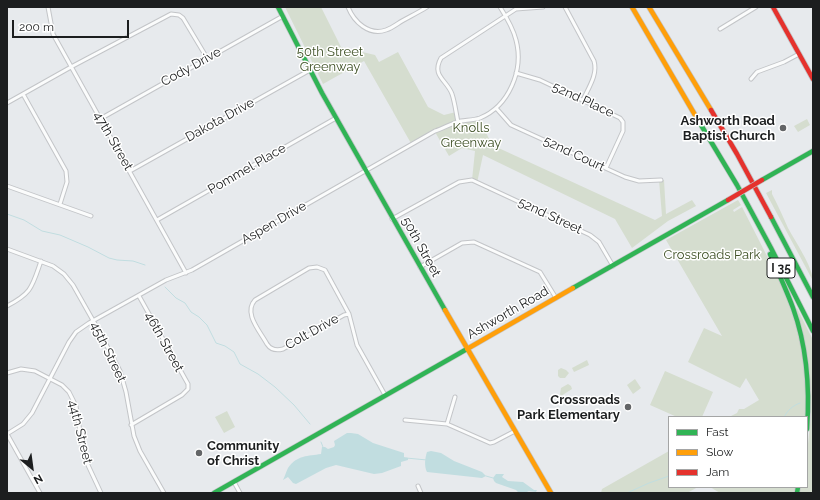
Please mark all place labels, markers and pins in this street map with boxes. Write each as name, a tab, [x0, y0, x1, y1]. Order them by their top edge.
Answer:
place label: Ashworth Road Baptist Church	[681, 113, 775, 144]
marker: Ashworth Road Baptist Church	[778, 123, 788, 133]
place label: Crossroads Park Elementary	[517, 392, 620, 423]
marker: Crossroads Park Elementary	[623, 402, 633, 412]
place label: Community of Christ	[207, 438, 279, 469]
marker: Community of Christ	[194, 448, 204, 458]

